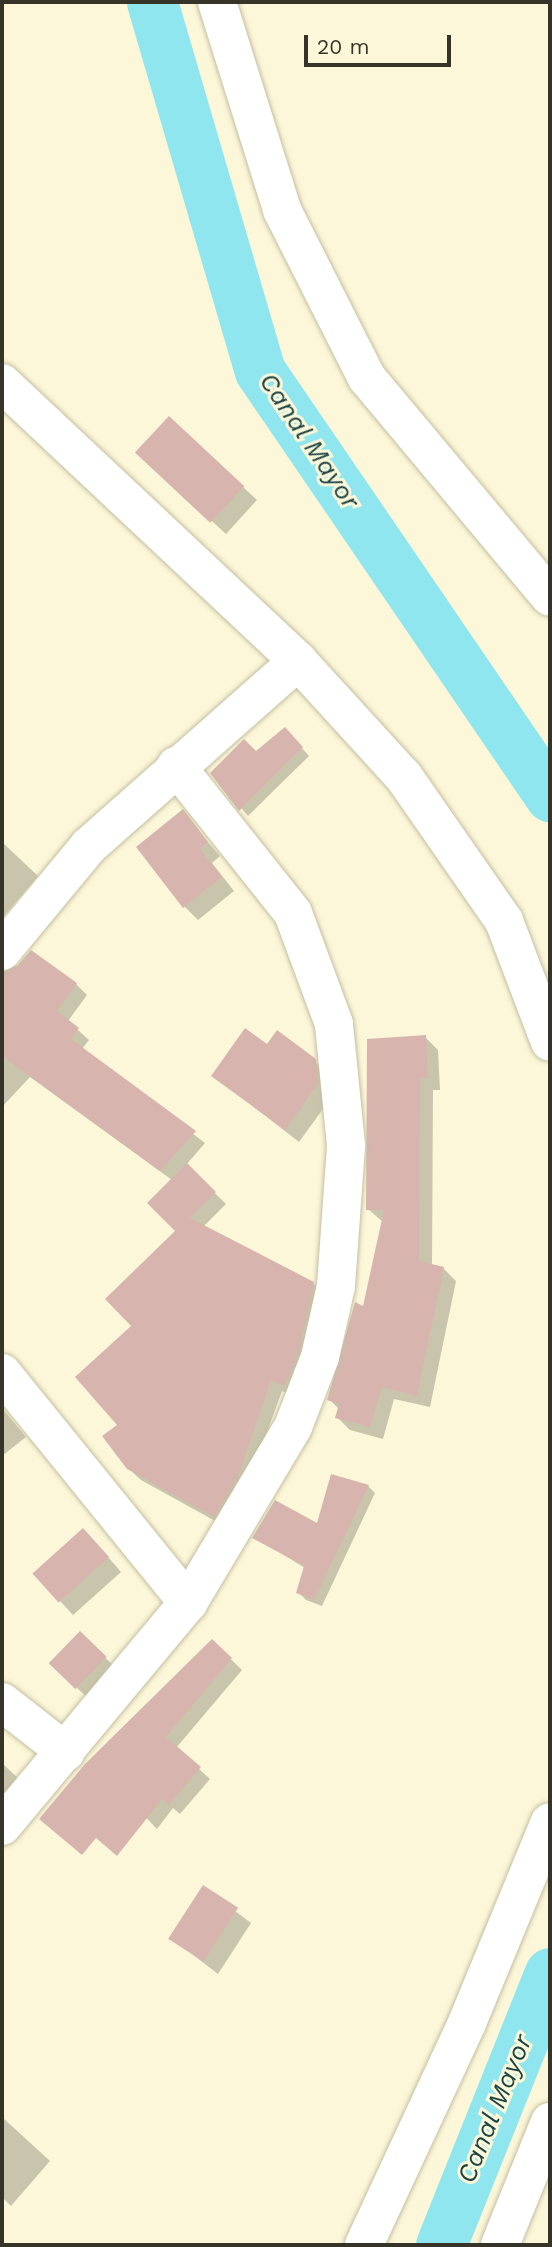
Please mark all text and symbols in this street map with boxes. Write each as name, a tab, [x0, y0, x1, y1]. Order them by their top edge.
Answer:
scale bar	[307, 21, 454, 65]
text: 20 m	[317, 34, 369, 59]
water label: Canal Mayor	[252, 367, 366, 515]
water label: Canal Mayor	[451, 2030, 539, 2188]

